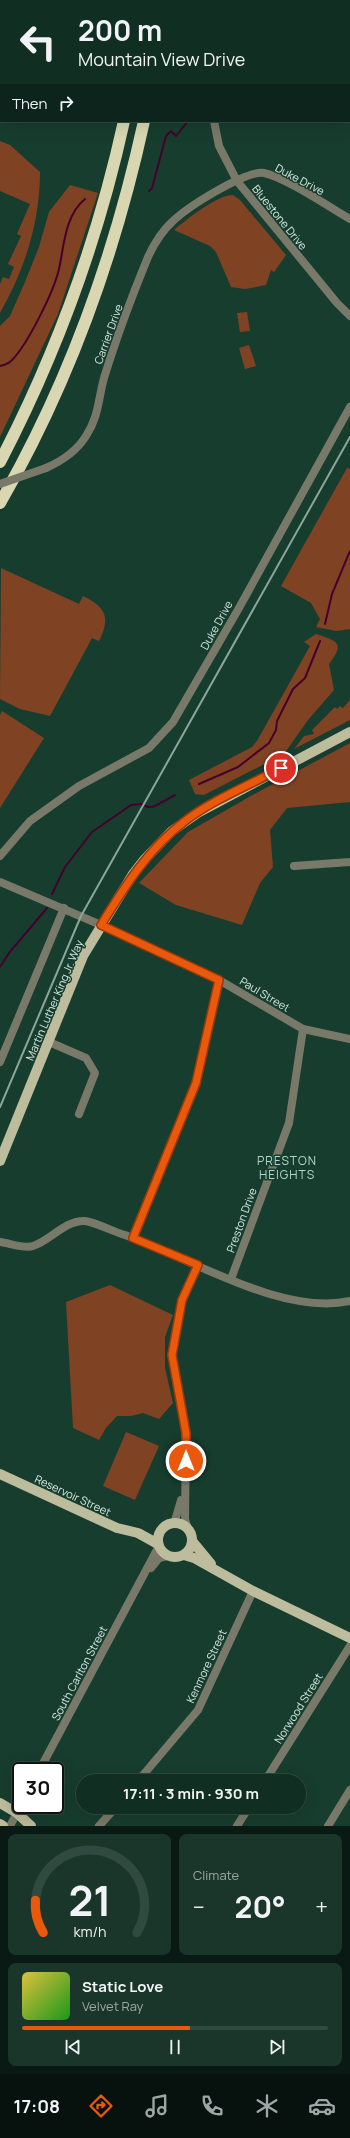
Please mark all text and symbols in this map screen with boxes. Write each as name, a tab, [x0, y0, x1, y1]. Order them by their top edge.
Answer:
text: 200 m	[78, 11, 162, 49]
icon: left	[12, 16, 64, 68]
text: Mountain View Drive	[78, 47, 245, 71]
icon: right	[55, 92, 77, 114]
text: Then	[12, 93, 47, 114]
street label: Duke Drive	[273, 160, 328, 198]
street label: Bluestone Drive	[249, 181, 311, 253]
street label: Carrier Drive	[90, 301, 126, 366]
street label: Duke Drive	[196, 597, 236, 652]
pin	[264, 751, 298, 785]
icon: arrive	[270, 757, 292, 779]
street label: Martin Luther King Jr. Way	[22, 937, 86, 1063]
street label: Paul Street	[237, 973, 293, 1015]
district label: PRESTON HEIGHTS	[257, 1152, 317, 1183]
street label: Preston Drive	[222, 1185, 260, 1254]
position arrow	[165, 1440, 207, 1482]
street label: Reservoir Street	[32, 1471, 114, 1519]
street label: South Carlton Street	[48, 1623, 110, 1723]
street label: Kenmore Street	[182, 1627, 230, 1705]
street label: Norwood Street	[270, 1670, 326, 1746]
speed limit sign: 30	[12, 1762, 64, 1814]
text: 17:11 · 3 min · 930 m	[123, 1783, 259, 1804]
text: Climate	[193, 1866, 239, 1884]
text: 21	[68, 1871, 111, 1927]
text: 20°	[235, 1886, 286, 1927]
text: −	[193, 1892, 205, 1922]
text: +	[315, 1892, 328, 1922]
text: km/h	[73, 1921, 106, 1940]
text: Static Love	[82, 1976, 163, 1997]
text: Velvet Ray	[82, 1997, 143, 2015]
icon: previous	[62, 2036, 84, 2058]
icon: pause	[164, 2036, 186, 2058]
icon: next	[266, 2036, 288, 2058]
icon: directions	[87, 2092, 115, 2120]
icon: music	[143, 2092, 171, 2120]
icon: phone	[198, 2092, 226, 2120]
icon: climate	[253, 2092, 281, 2120]
icon: car	[308, 2092, 336, 2120]
text: 17:08	[14, 2094, 60, 2118]

